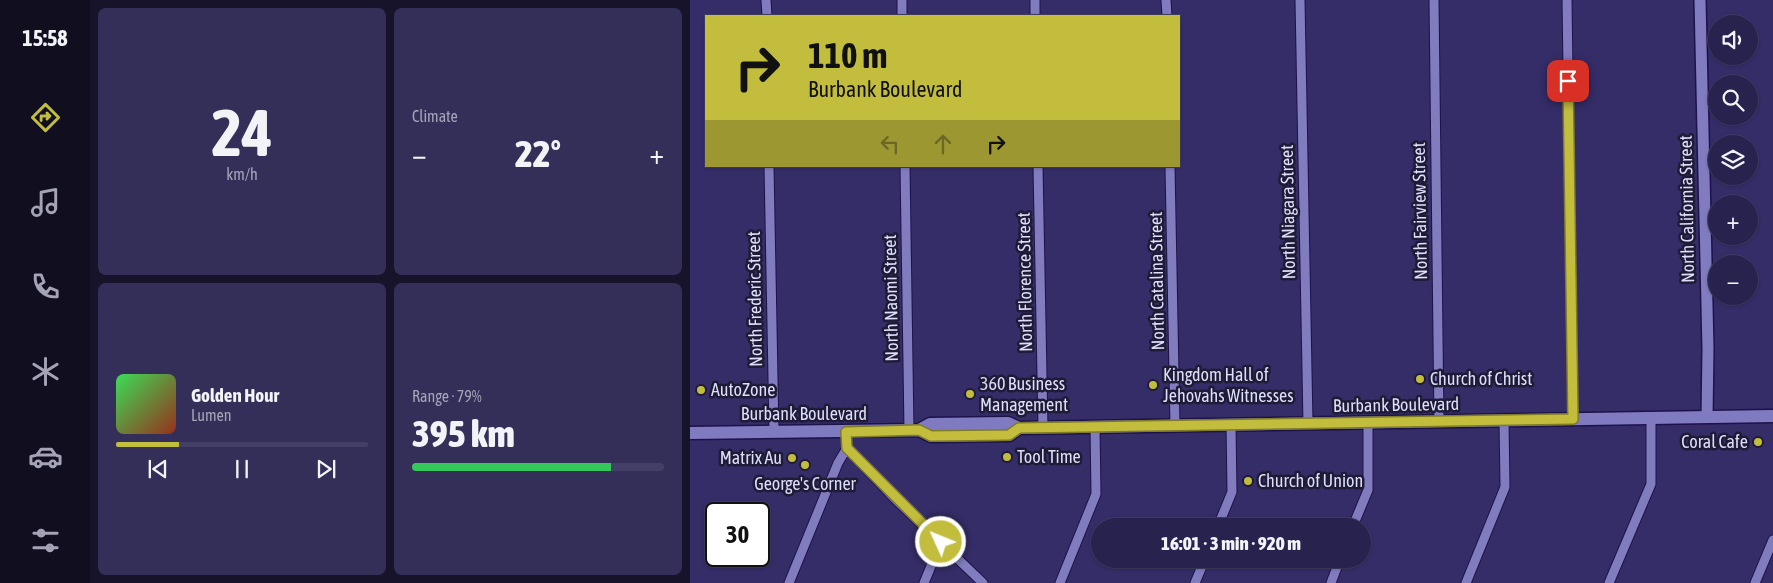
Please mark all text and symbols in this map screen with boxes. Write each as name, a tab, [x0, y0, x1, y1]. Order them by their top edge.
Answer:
map controls	[1708, 15, 1758, 305]
button: sound	[1708, 15, 1758, 65]
text: 15:58	[22, 25, 68, 51]
icon: right	[725, 35, 790, 100]
text: 110 m	[808, 35, 887, 75]
pin	[1547, 60, 1589, 102]
icon: arrive	[1554, 67, 1582, 95]
button: search	[1708, 75, 1758, 125]
text: Burbank Boulevard	[808, 76, 962, 102]
text: 24	[211, 95, 273, 170]
icon: directions	[28, 100, 63, 135]
text: Climate	[412, 107, 458, 125]
icon: left	[876, 130, 904, 158]
icon: ahead	[929, 130, 957, 158]
icon: right	[982, 130, 1010, 158]
text: 22°	[515, 132, 561, 175]
street label: North California Street	[1675, 135, 1698, 283]
button: layers	[1708, 135, 1758, 185]
text: −	[412, 138, 427, 170]
text: +	[649, 138, 664, 170]
street label: North Fairview Street	[1408, 142, 1431, 280]
street label: North Niagara Street	[1276, 144, 1299, 280]
text: km/h	[226, 165, 258, 183]
icon: music	[28, 185, 63, 220]
button: +	[1708, 195, 1758, 245]
street label: North Florence Street	[1013, 212, 1036, 352]
street label: North Catalina Street	[1145, 212, 1168, 350]
street label: North Frederic Street	[743, 231, 766, 367]
street label: North Naomi Street	[879, 234, 902, 362]
button: −	[1708, 255, 1758, 305]
icon: phone	[28, 269, 63, 304]
icon: climate	[28, 354, 63, 389]
place label: Kingdom Hall of Jehovahs Witnesses	[1163, 364, 1294, 406]
place label: Church of Christ	[1430, 368, 1532, 389]
place label: 360 Business Management	[980, 373, 1068, 415]
marker: Church of Christ	[1414, 373, 1426, 385]
place label: AutoZone	[711, 379, 775, 400]
marker: Kingdom Hall of Jehovahs Witnesses	[1147, 379, 1159, 391]
text: Golden Hour	[191, 384, 279, 406]
marker: AutoZone	[695, 384, 707, 396]
text: Range · 79%	[412, 387, 482, 405]
marker: 360 Business Management	[964, 388, 976, 400]
street label: Burbank Boulevard	[1333, 393, 1459, 416]
street label: Burbank Boulevard	[741, 403, 867, 424]
text: Lumen	[191, 406, 231, 424]
text: 395 km	[412, 412, 515, 455]
place label: Coral Cafe	[1681, 431, 1748, 452]
marker: Coral Cafe	[1752, 436, 1764, 448]
icon: car	[28, 439, 63, 474]
place label: Tool Time	[1017, 446, 1081, 467]
place label: Matrix Au	[720, 447, 782, 468]
marker: Tool Time	[1001, 451, 1013, 463]
marker: Matrix Au	[786, 452, 798, 464]
icon: previous	[144, 455, 172, 483]
icon: pause	[228, 455, 256, 483]
icon: next	[312, 455, 340, 483]
marker: George's Corner	[799, 459, 811, 471]
place label: Church of Union	[1258, 470, 1363, 491]
place label: George's Corner	[754, 473, 857, 494]
marker: Church of Union	[1242, 475, 1254, 487]
speed limit sign: 30	[705, 502, 770, 567]
position arrow	[914, 515, 966, 567]
icon: filters	[28, 523, 63, 558]
text: 16:01 · 3 min · 920 m	[1161, 532, 1301, 554]

